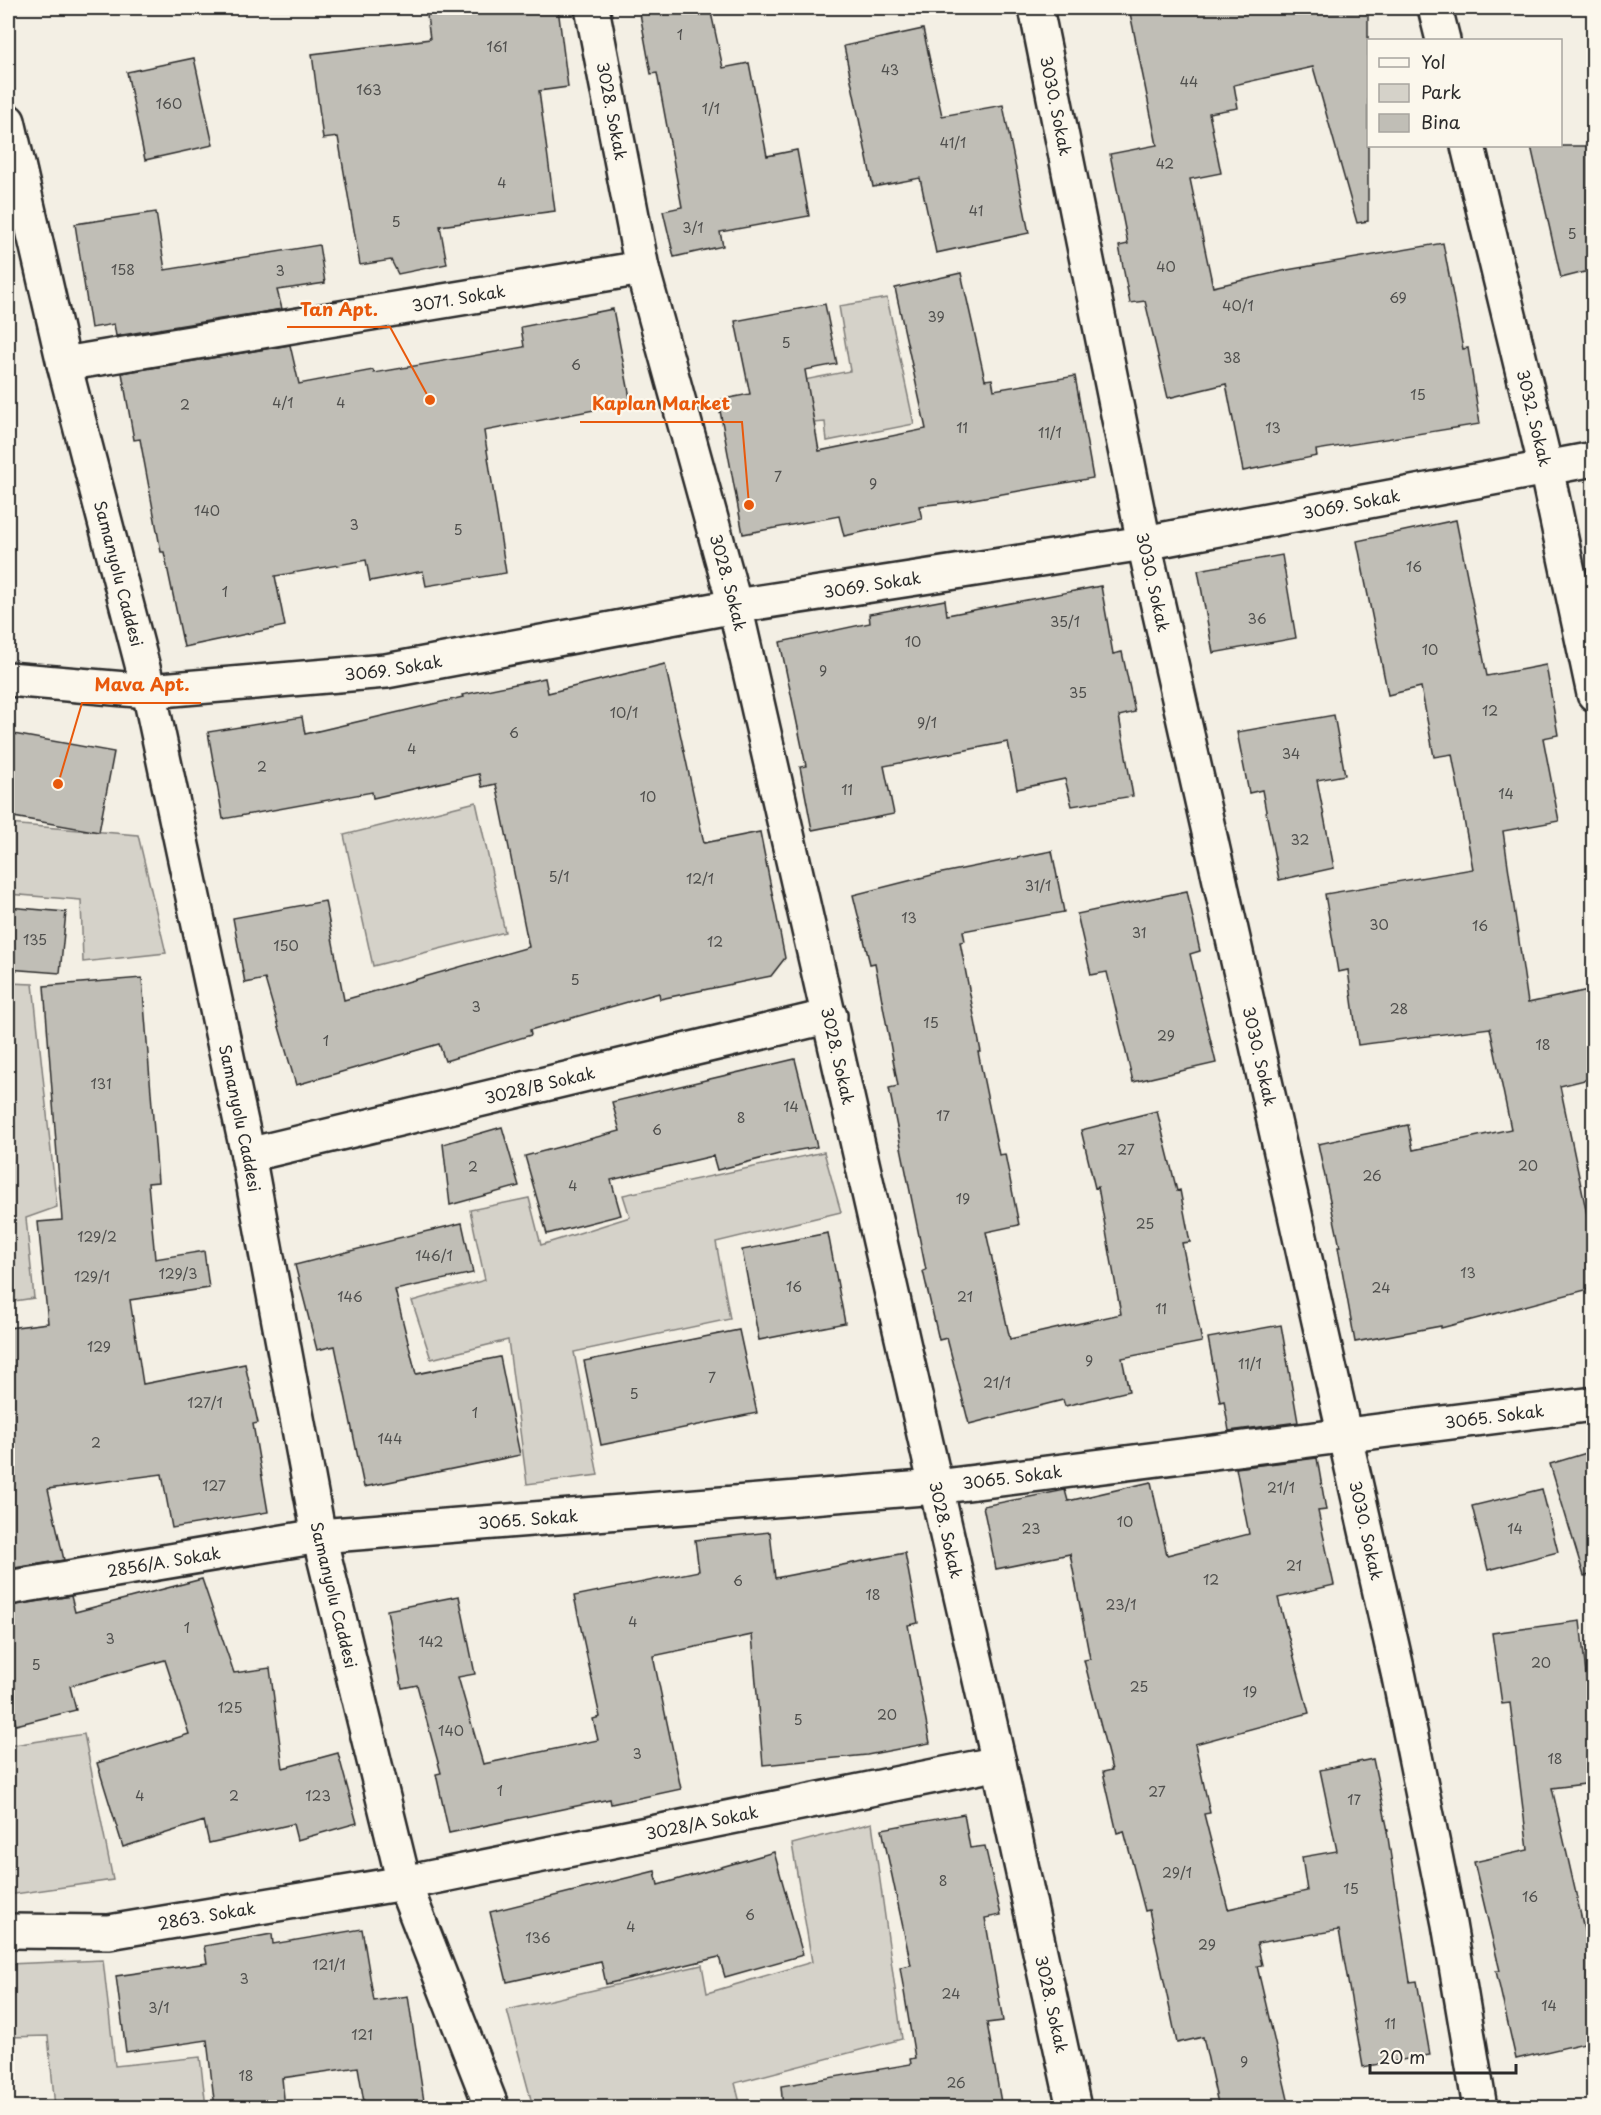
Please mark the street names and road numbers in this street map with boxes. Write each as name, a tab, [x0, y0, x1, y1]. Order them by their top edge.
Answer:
street label: 3030. Sokak	[1035, 54, 1079, 158]
street label: 3028. Sokak	[592, 60, 634, 162]
street label: 3071. Sokak	[410, 278, 507, 317]
street label: 3032. Sokak	[1512, 367, 1558, 469]
street label: 3069. Sokak	[1301, 483, 1402, 524]
street label: Samanyolu Caddesi	[89, 498, 150, 649]
street label: 3030. Sokak	[1131, 530, 1177, 634]
street label: 3028. Sokak	[705, 531, 753, 633]
street label: 3069. Sokak	[821, 565, 922, 603]
street label: 3069. Sokak	[344, 648, 444, 685]
street label: 3030. Sokak	[1238, 1004, 1283, 1108]
street label: 3028. Sokak	[816, 1005, 861, 1107]
street label: Samanyolu Caddesi	[214, 1042, 268, 1194]
street label: 3028/B Sokak	[482, 1060, 597, 1109]
street label: 3065. Sokak	[1443, 1397, 1545, 1434]
street label: 3065. Sokak	[961, 1458, 1063, 1495]
street label: 3030. Sokak	[1344, 1478, 1390, 1582]
street label: 3028. Sokak	[924, 1479, 970, 1581]
street label: 3065. Sokak	[477, 1502, 579, 1534]
street label: Samanyolu Caddesi	[306, 1520, 364, 1670]
street label: 2856/A. Sokak	[105, 1540, 222, 1582]
street label: 3028/A Sokak	[644, 1799, 760, 1845]
street label: 2863. Sokak	[156, 1895, 257, 1935]
street label: 3028. Sokak	[1030, 1953, 1075, 2055]

